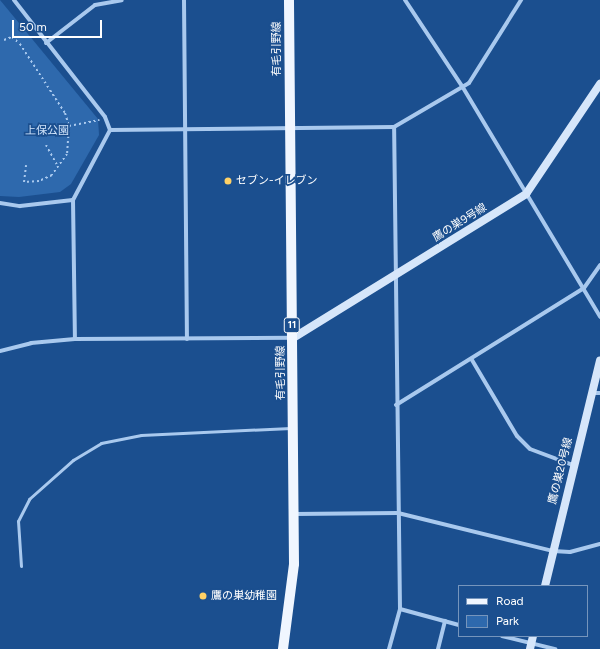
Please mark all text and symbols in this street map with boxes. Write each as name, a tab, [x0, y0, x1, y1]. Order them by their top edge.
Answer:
scale bar	[14, 12, 104, 38]
text: 50 m	[19, 20, 47, 34]
street label: 有毛引野線	[270, 22, 284, 76]
park label: 上保公園	[25, 124, 69, 138]
place label: セブン-イレブン	[236, 174, 318, 188]
marker: セブン-イレブン	[223, 176, 233, 186]
street label: 鷹の巣9号線	[431, 201, 489, 245]
road number: 11	[283, 317, 301, 333]
street label: 有毛引野線	[274, 346, 288, 400]
street label: 鷹の巣20号線	[546, 436, 576, 506]
legend	[458, 585, 588, 637]
place label: 鷹の巣幼稚園	[211, 589, 277, 603]
marker: 鷹の巣幼稚園	[198, 591, 208, 601]
text: Road	[496, 594, 524, 608]
text: Park	[496, 614, 519, 628]

